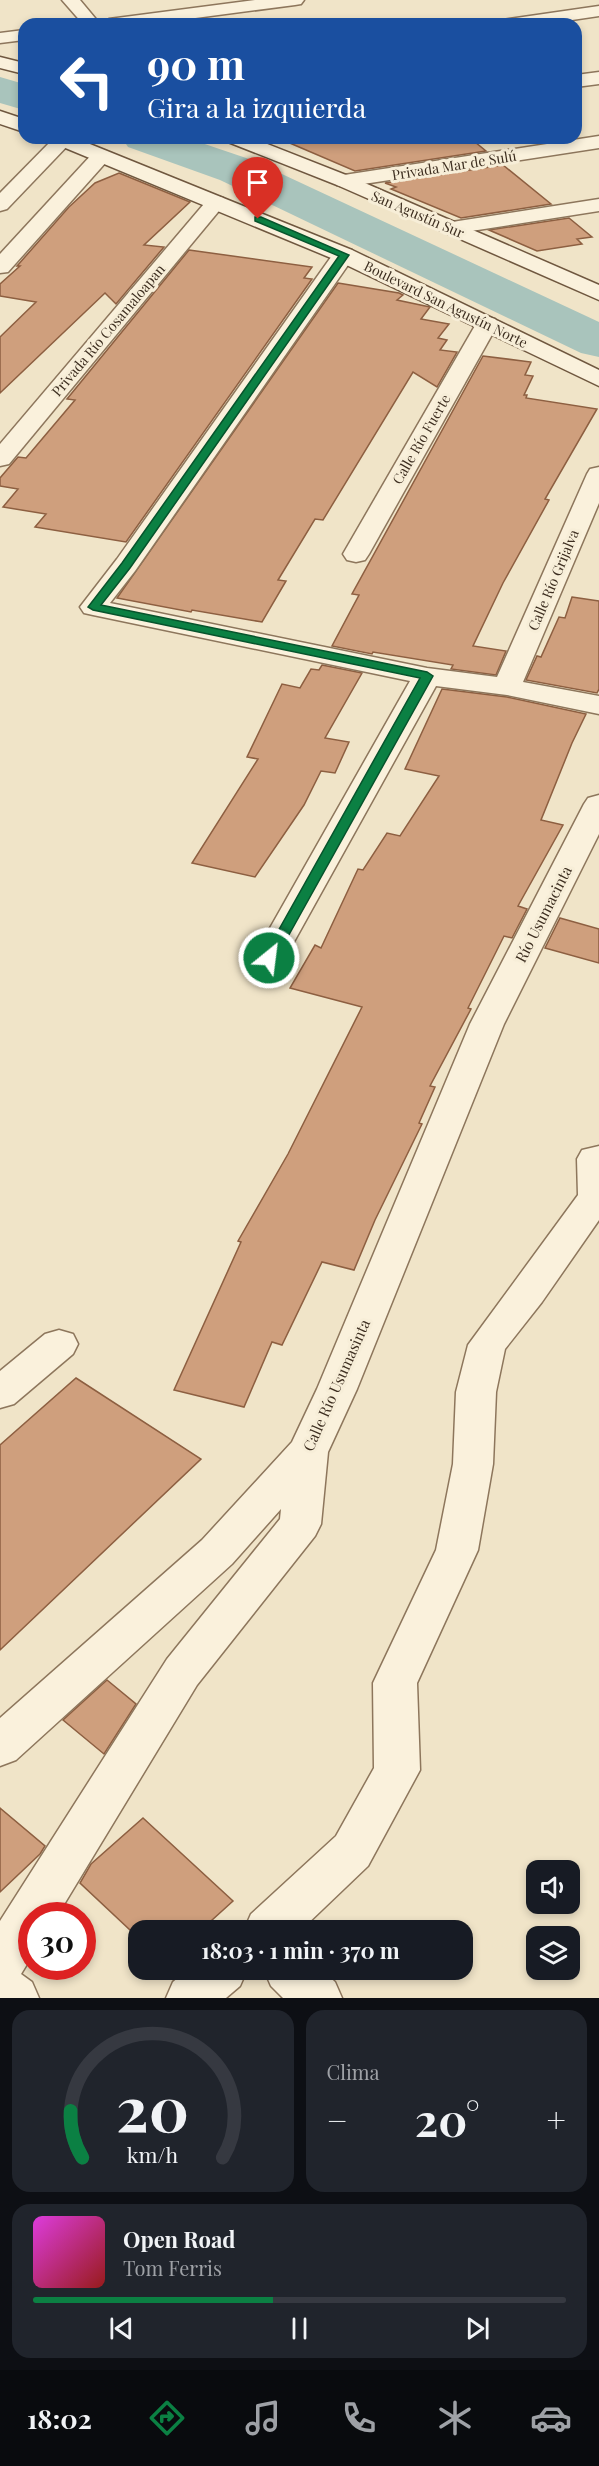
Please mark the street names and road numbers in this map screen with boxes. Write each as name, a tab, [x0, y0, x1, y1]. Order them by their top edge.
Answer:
street label: Privada Mar de Sulú	[390, 146, 518, 184]
street label: San Agustín Sur	[369, 186, 468, 242]
street label: Boulevard San Agustín Norte	[361, 256, 531, 352]
street label: Privada Río Cosamaloapan	[47, 259, 169, 400]
street label: Calle Río Fuerte	[388, 391, 454, 487]
street label: Calle Río Grijalva	[523, 527, 583, 633]
street label: Río Usumacinta	[510, 862, 576, 966]
street label: Calle Río Usumasinta	[298, 1315, 374, 1454]

